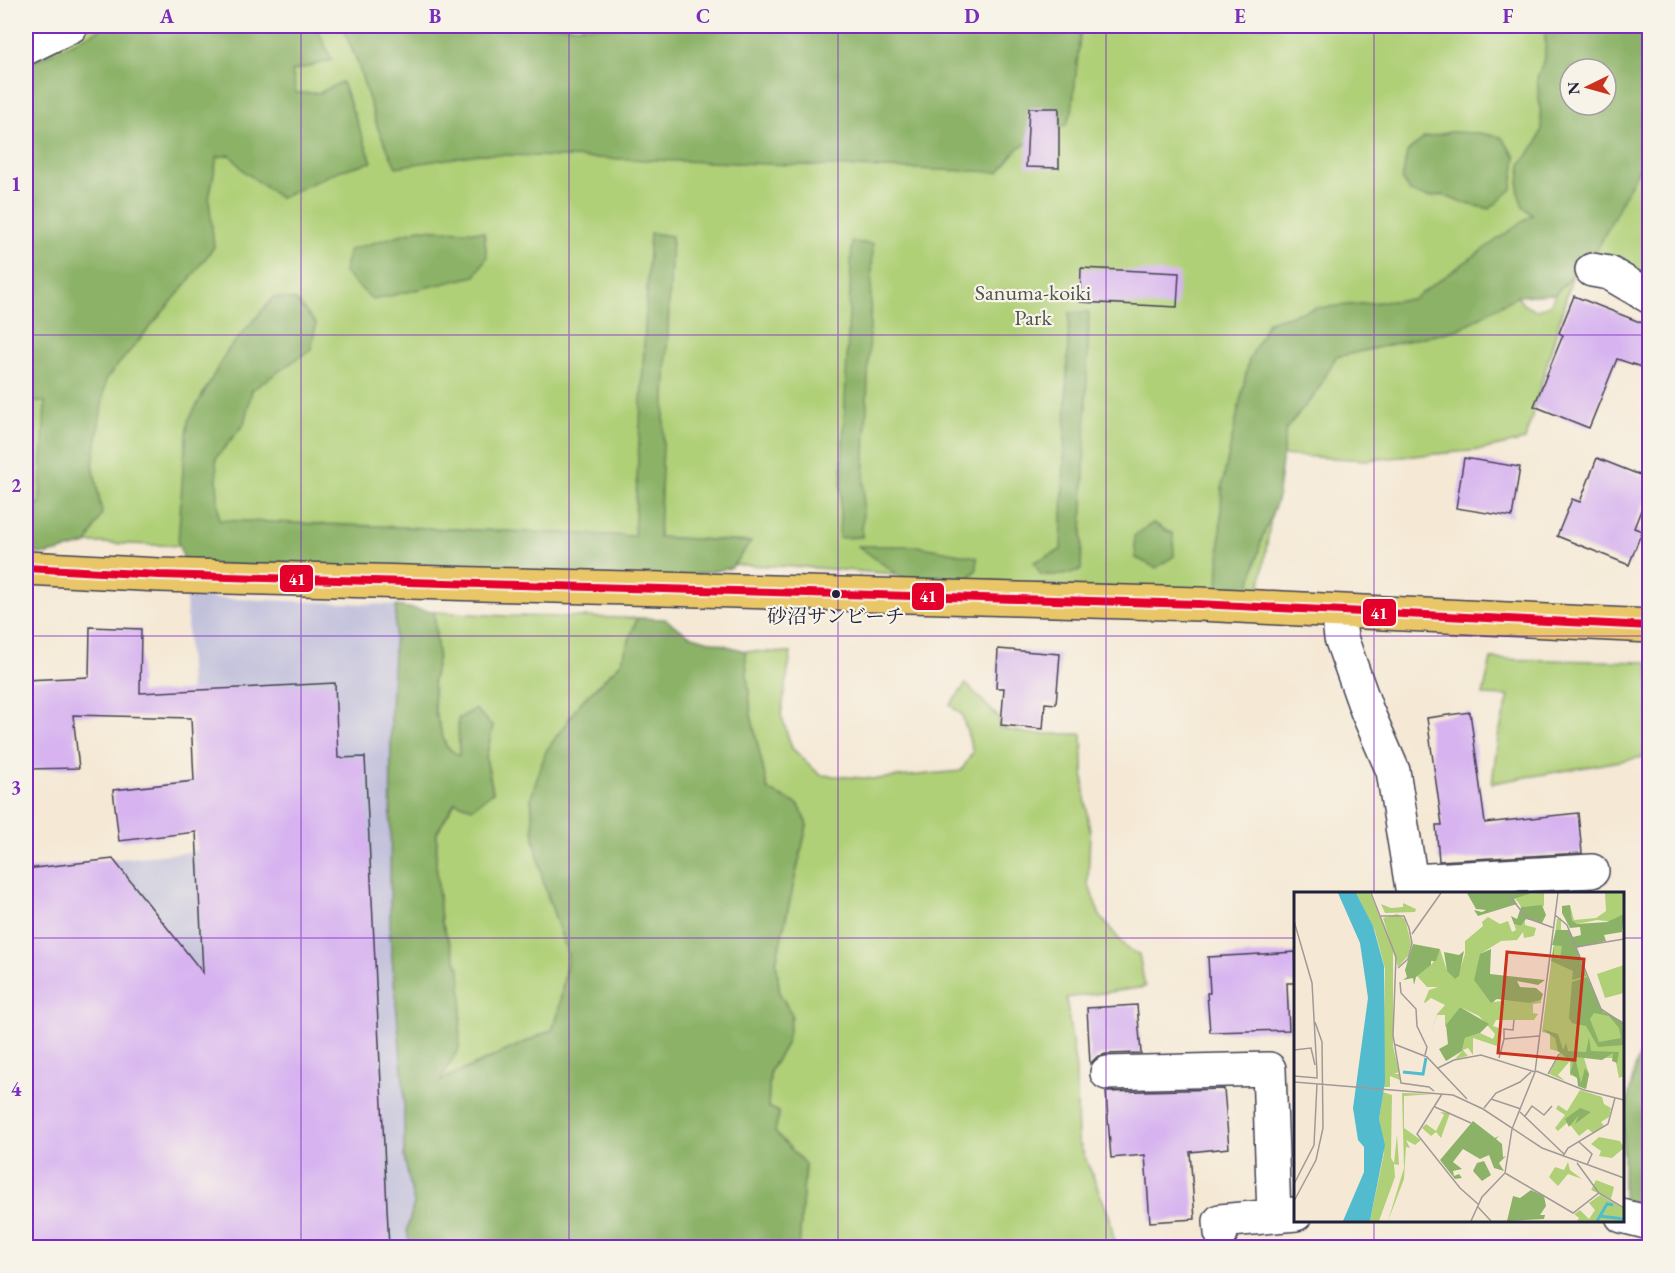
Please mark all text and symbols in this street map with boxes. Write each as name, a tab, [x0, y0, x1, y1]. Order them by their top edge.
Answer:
text: A	[159, 3, 175, 29]
text: B	[429, 3, 441, 29]
text: C	[696, 3, 710, 29]
text: D	[964, 3, 980, 29]
text: E	[1234, 3, 1246, 29]
text: F	[1503, 3, 1514, 29]
north arrow	[1558, 57, 1618, 117]
text: N	[1563, 81, 1585, 96]
text: 1	[11, 171, 21, 197]
park label: Sanuma-koiki Park	[975, 278, 1091, 332]
text: 2	[11, 472, 22, 498]
line badge: 41	[279, 564, 314, 593]
text: 41	[289, 569, 305, 590]
line badge: 41	[911, 582, 945, 611]
text: 41	[920, 586, 936, 607]
marker: 砂沼サンビーチ	[830, 588, 842, 600]
line badge: 41	[1362, 598, 1397, 627]
place label: 砂沼サンビーチ	[767, 603, 905, 629]
text: 41	[1371, 603, 1387, 624]
text: 3	[11, 774, 21, 800]
inset map	[1294, 892, 1624, 1222]
text: 4	[11, 1076, 22, 1102]

